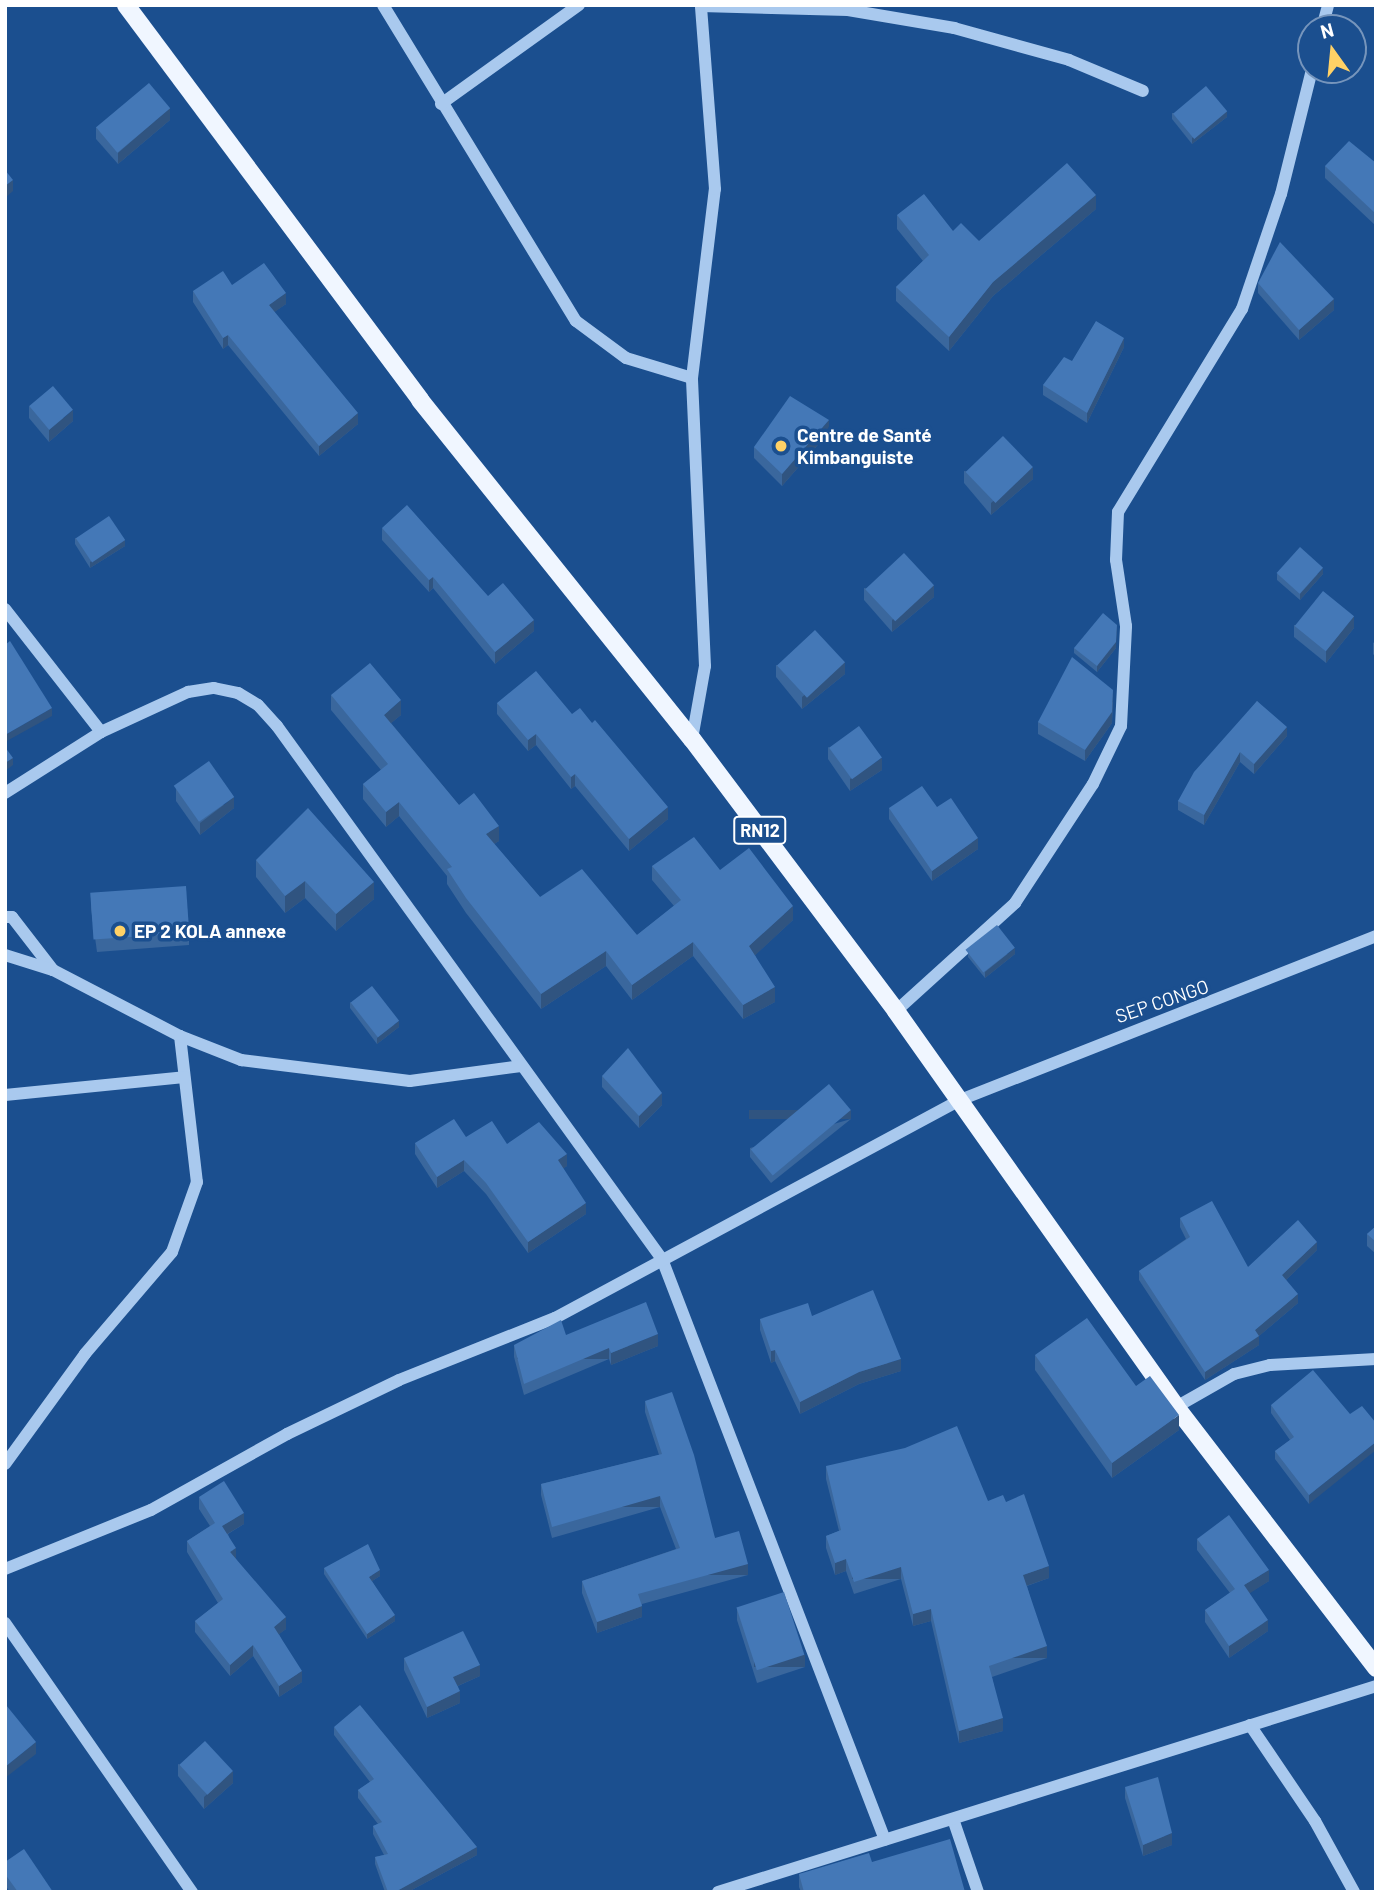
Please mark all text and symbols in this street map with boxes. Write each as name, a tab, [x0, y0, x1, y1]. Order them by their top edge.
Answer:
north arrow	[1297, 14, 1367, 84]
text: N	[1318, 17, 1336, 43]
place label: Centre de Santé Kimbanguiste	[797, 424, 932, 468]
marker: Centre de Santé Kimbanguiste	[771, 436, 791, 456]
road number: RN12	[732, 816, 788, 844]
place label: EP 2 KOLA annexe	[134, 920, 286, 942]
marker: EP 2 KOLA annexe	[112, 923, 128, 939]
street label: SEP CONGO	[1112, 974, 1212, 1028]

